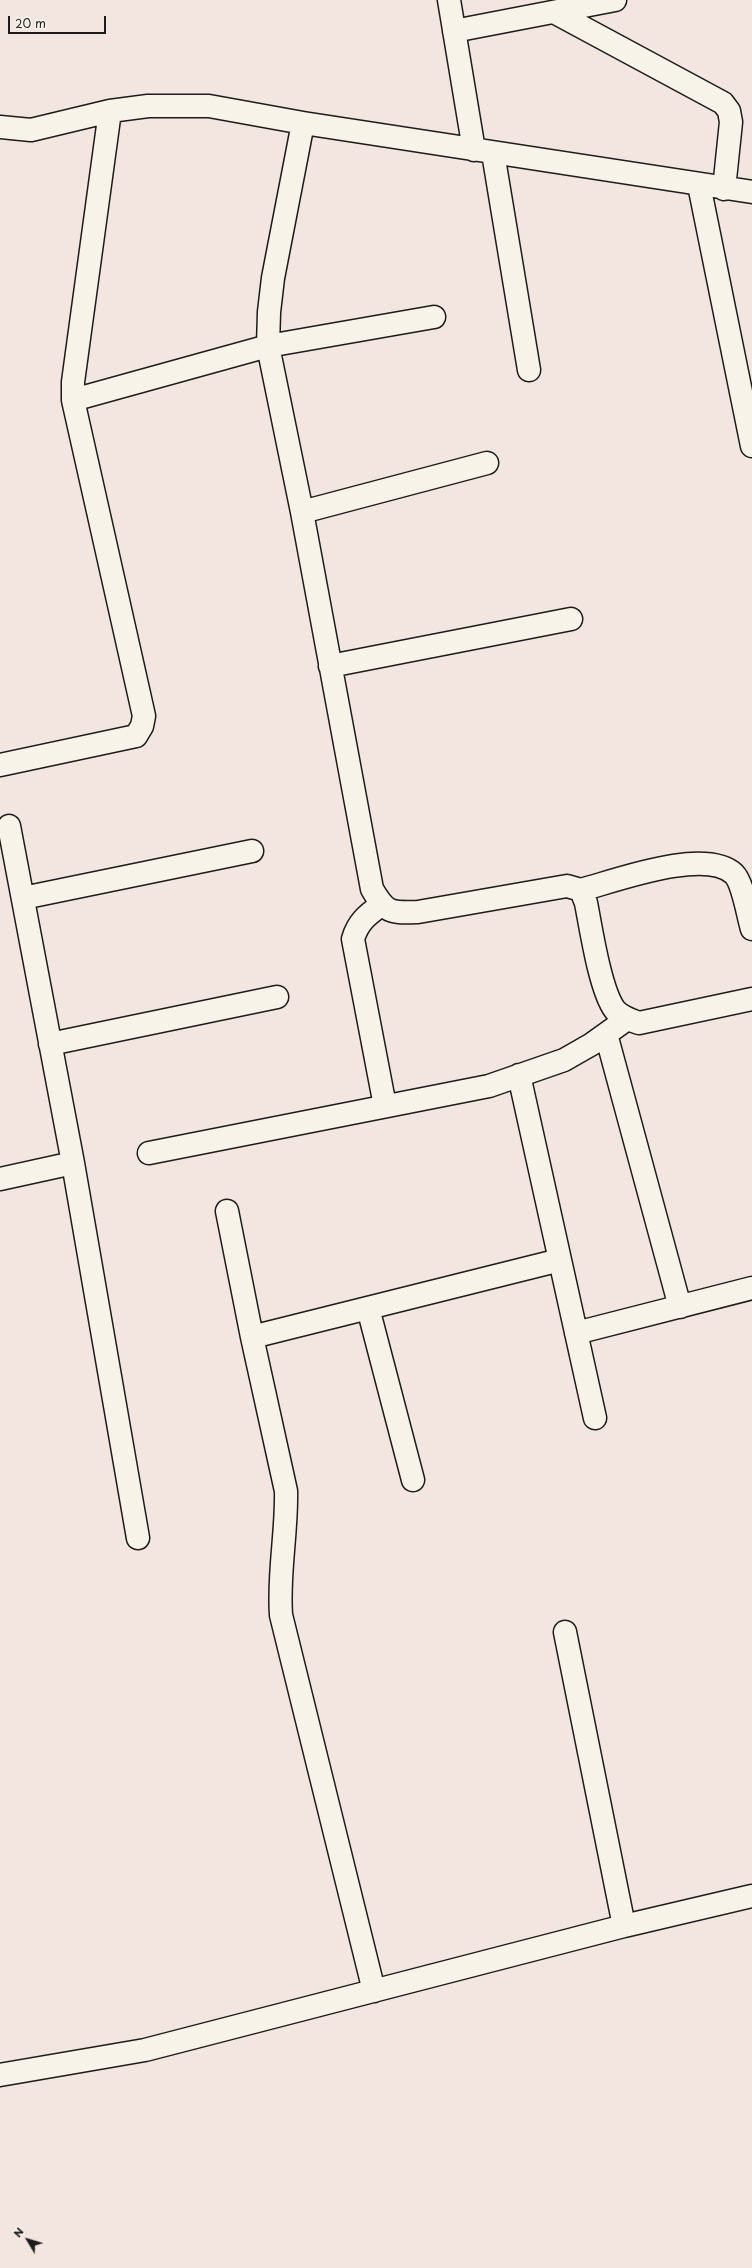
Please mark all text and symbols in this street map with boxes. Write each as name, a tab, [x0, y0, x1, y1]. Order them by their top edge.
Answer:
scale bar	[10, 8, 108, 34]
text: 20 m	[15, 14, 46, 32]
north arrow	[8, 2220, 48, 2260]
text: N	[9, 2224, 28, 2241]

